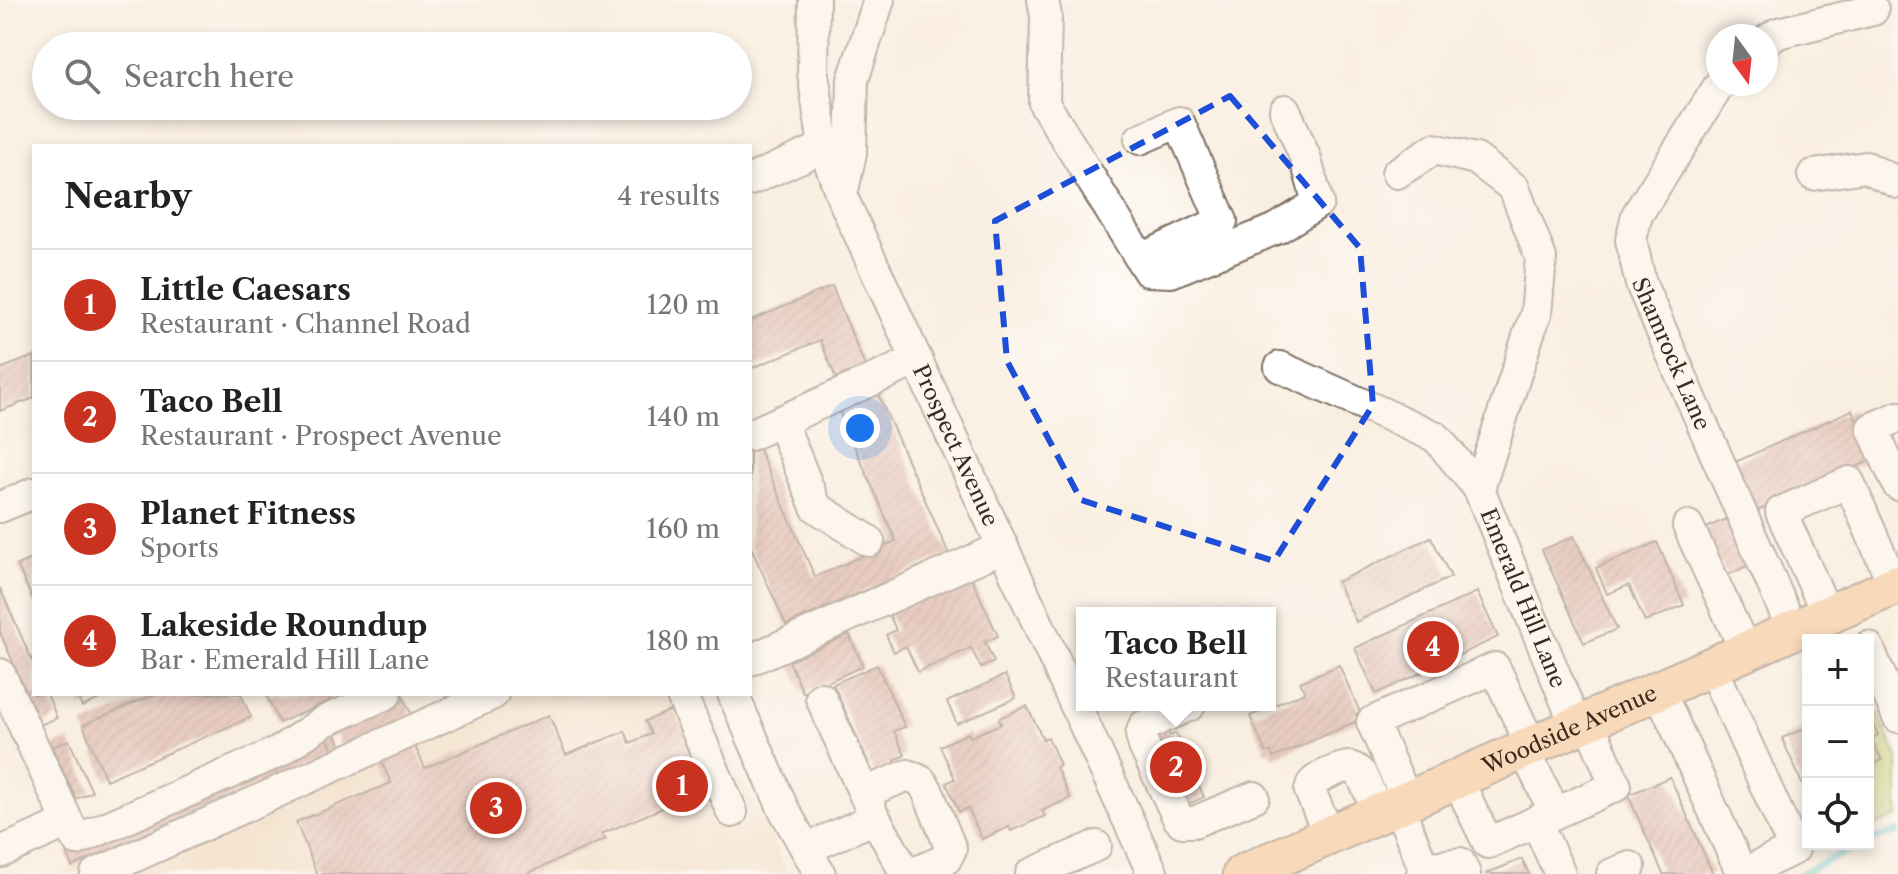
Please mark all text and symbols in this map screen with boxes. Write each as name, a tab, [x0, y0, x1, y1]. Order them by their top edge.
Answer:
north arrow	[1706, 24, 1778, 96]
search box	[32, 32, 752, 120]
icon: search	[60, 54, 104, 98]
text: Search here	[124, 58, 294, 95]
text: Nearby	[64, 175, 192, 217]
text: 4 results	[617, 180, 720, 212]
text: Little Caesars	[140, 271, 351, 308]
street label: Shamrock Lane	[1626, 273, 1717, 434]
text: 1	[84, 289, 96, 321]
text: 120 m	[646, 289, 720, 321]
text: Restaurant · Channel Road	[140, 308, 471, 340]
street label: Prospect Avenue	[907, 360, 1005, 530]
text: Taco Bell	[140, 383, 283, 420]
text: 2	[82, 401, 98, 433]
text: 140 m	[646, 401, 720, 433]
your location	[840, 408, 880, 448]
text: Restaurant · Prospect Avenue	[140, 420, 502, 452]
text: Planet Fitness	[140, 495, 356, 532]
street label: Emerald Hill Lane	[1475, 504, 1572, 691]
text: 3	[83, 513, 97, 545]
text: 160 m	[646, 513, 720, 545]
text: Sports	[140, 532, 219, 564]
text: Lakeside Roundup	[140, 607, 427, 644]
popup	[1076, 607, 1276, 711]
pin: 4	[1407, 617, 1459, 677]
text: 4	[82, 625, 98, 657]
text: 180 m	[646, 625, 720, 657]
text: Taco Bell	[1105, 625, 1247, 662]
map controls	[1802, 634, 1874, 850]
button: +	[1802, 634, 1874, 706]
text: Bar · Emerald Hill Lane	[140, 644, 429, 676]
text: Restaurant	[1105, 662, 1238, 694]
street label: Woodside Avenue	[1477, 679, 1661, 780]
button: −	[1802, 706, 1874, 778]
pin: 2	[1150, 737, 1202, 797]
pin: 1	[656, 756, 708, 816]
pin: 3	[470, 778, 522, 838]
button: locate	[1802, 778, 1874, 850]

